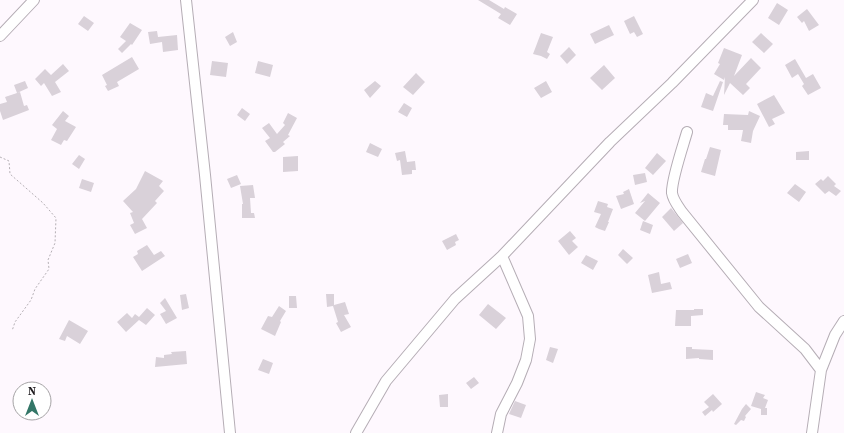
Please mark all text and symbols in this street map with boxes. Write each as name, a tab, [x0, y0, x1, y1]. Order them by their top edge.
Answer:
north arrow	[12, 381, 52, 421]
text: N	[28, 384, 36, 399]

